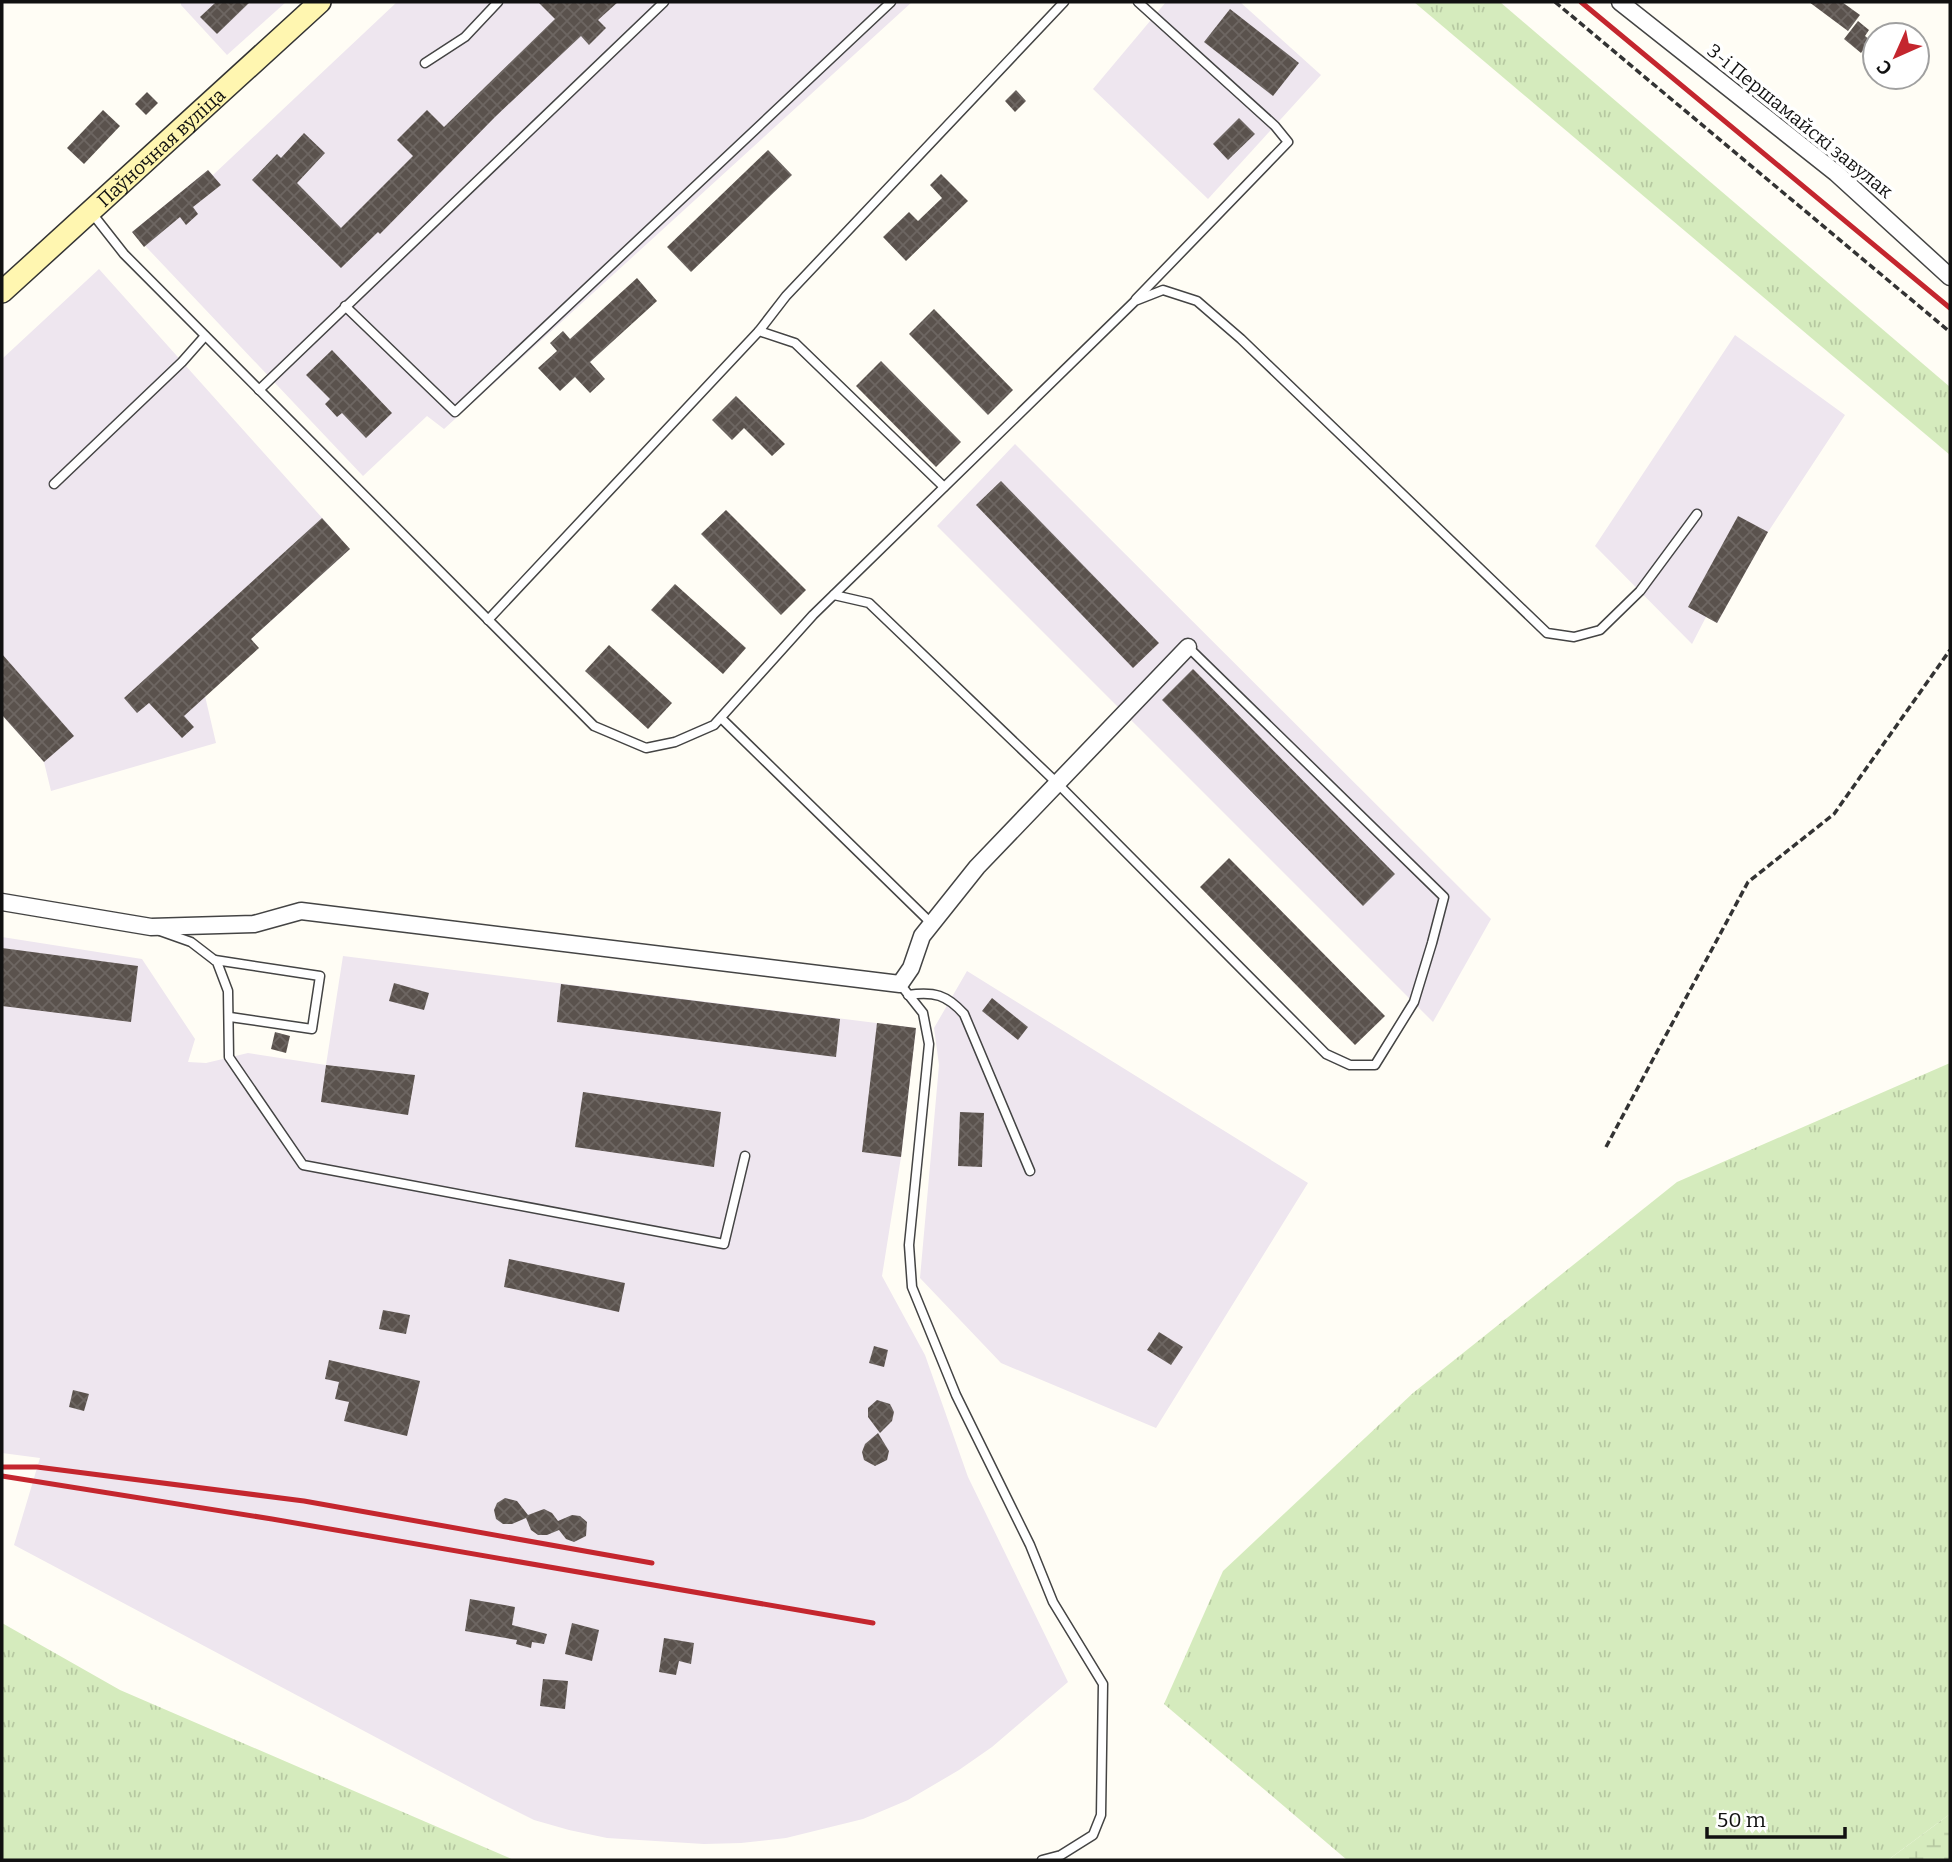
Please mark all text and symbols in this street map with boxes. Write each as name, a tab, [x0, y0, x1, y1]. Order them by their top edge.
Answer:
north arrow	[1861, 21, 1931, 91]
street label: 3-і Першамайскі завулак	[1703, 39, 1898, 203]
text: С	[1872, 55, 1897, 80]
street label: Паўночная вуліца	[92, 83, 230, 211]
scale bar	[1707, 1796, 1845, 1840]
text: 50 m	[1717, 1807, 1766, 1833]

